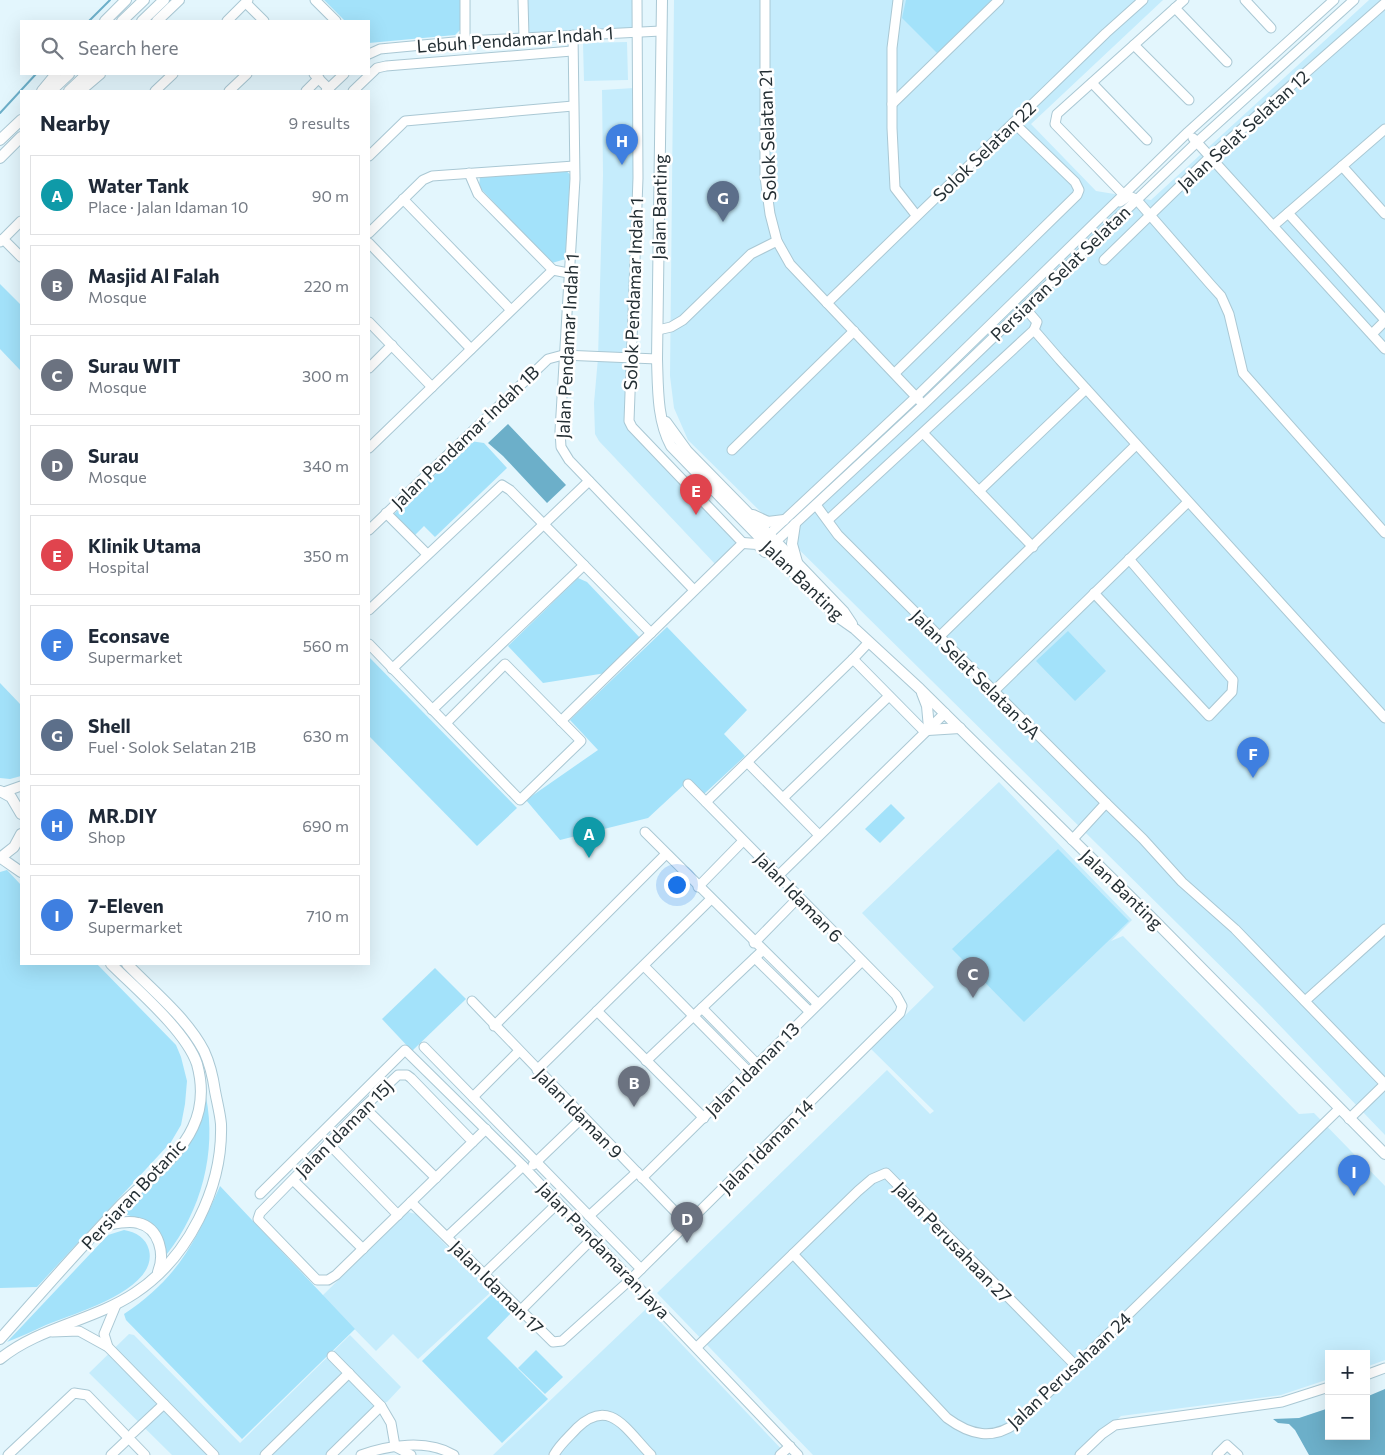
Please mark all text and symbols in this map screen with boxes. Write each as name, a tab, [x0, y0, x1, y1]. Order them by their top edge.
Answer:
search box	[20, 20, 370, 75]
street label: Lebuh Pendamar Indah 1	[416, 21, 614, 57]
icon: search	[38, 34, 66, 62]
text: Search here	[78, 36, 178, 59]
street label: Jalan Selat Selatan 12	[1173, 65, 1313, 195]
street label: Solok Selatan 21	[754, 69, 780, 201]
street label: Solok Selatan 22	[928, 96, 1040, 206]
text: Nearby	[40, 110, 110, 135]
text: 9 results	[289, 113, 350, 132]
pin: H	[606, 124, 638, 165]
street label: Jalan Banting	[647, 154, 671, 260]
text: Water Tank	[88, 174, 189, 197]
pin: G	[707, 181, 739, 222]
text: A	[51, 186, 63, 205]
text: 90 m	[312, 186, 349, 205]
text: Place · Jalan Idaman 10	[88, 197, 248, 216]
street label: Solok Pendamar Indah 1	[619, 197, 647, 391]
street label: Persiaran Selat Selatan	[986, 201, 1134, 345]
street label: Jalan Pendamar Indah 1	[551, 253, 583, 439]
text: Masjid Al Falah	[88, 264, 220, 287]
text: B	[52, 276, 62, 295]
text: 220 m	[304, 276, 349, 295]
text: Mosque	[88, 287, 147, 306]
text: Surau WIT	[88, 354, 181, 377]
street label: Jalan Pendamar Indah 1B	[387, 361, 543, 513]
text: C	[52, 366, 62, 385]
text: 300 m	[302, 366, 349, 385]
text: Mosque	[88, 377, 147, 396]
text: Surau	[88, 444, 139, 467]
text: D	[51, 456, 63, 475]
text: 340 m	[303, 456, 349, 475]
text: Mosque	[88, 467, 147, 486]
pin: E	[680, 474, 712, 515]
text: Klinik Utama	[88, 534, 201, 557]
street label: Jalan Banting	[757, 535, 849, 625]
text: E	[52, 546, 62, 565]
text: 350 m	[303, 546, 349, 565]
text: Hospital	[88, 557, 149, 576]
street label: Jalan Selat Selatan 5A	[907, 605, 1045, 743]
text: Econsave	[88, 624, 169, 647]
text: F	[52, 636, 62, 655]
text: 560 m	[303, 636, 349, 655]
text: Supermarket	[88, 647, 183, 666]
text: Shell	[88, 714, 131, 737]
text: G	[51, 726, 63, 745]
text: 630 m	[303, 726, 349, 745]
text: Fuel · Solok Selatan 21B	[88, 737, 256, 756]
pin: F	[1237, 737, 1269, 778]
text: MR.DIY	[88, 804, 157, 827]
text: H	[51, 816, 63, 835]
text: 690 m	[302, 816, 349, 835]
pin: A	[573, 817, 605, 858]
text: Shop	[88, 827, 126, 846]
street label: Jalan Banting	[1076, 844, 1168, 934]
street label: Jalan Idaman 6	[750, 847, 848, 947]
your location	[664, 872, 690, 898]
text: 7-Eleven	[88, 894, 164, 917]
text: I	[54, 906, 60, 925]
text: 710 m	[306, 906, 349, 925]
text: Supermarket	[88, 917, 183, 936]
pin: C	[957, 957, 989, 998]
street label: Jalan Idaman 13	[700, 1017, 804, 1121]
street label: Jalan Idaman 9	[530, 1063, 628, 1163]
pin: B	[618, 1066, 650, 1107]
street label: Jalan Idaman 15J	[290, 1074, 398, 1182]
street label: Jalan Idaman 14	[714, 1094, 818, 1198]
street label: Persiaran Botanic	[76, 1134, 190, 1254]
pin: I	[1338, 1155, 1370, 1196]
street label: Jalan Pandamaran Jaya	[533, 1177, 675, 1323]
street label: Jalan Perusahaan 27	[889, 1177, 1017, 1307]
pin: D	[671, 1202, 703, 1243]
street label: Jalan Idaman 17	[446, 1236, 548, 1338]
street label: Jalan Perusahaan 24	[1003, 1307, 1136, 1433]
map controls	[1325, 1350, 1370, 1440]
button: +	[1325, 1350, 1370, 1395]
button: −	[1325, 1395, 1370, 1440]

